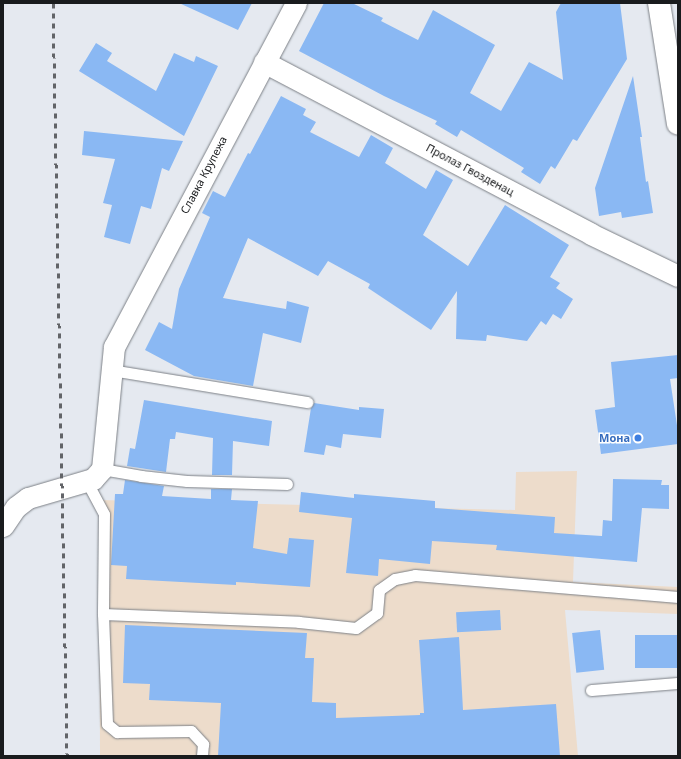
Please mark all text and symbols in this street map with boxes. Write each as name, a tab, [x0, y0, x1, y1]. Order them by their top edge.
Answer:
street label: Славка Крупежа	[178, 134, 230, 216]
street label: Пролаз Гвозденац	[424, 141, 516, 199]
place label: Мона	[599, 431, 630, 445]
marker: Мона	[633, 433, 643, 443]

